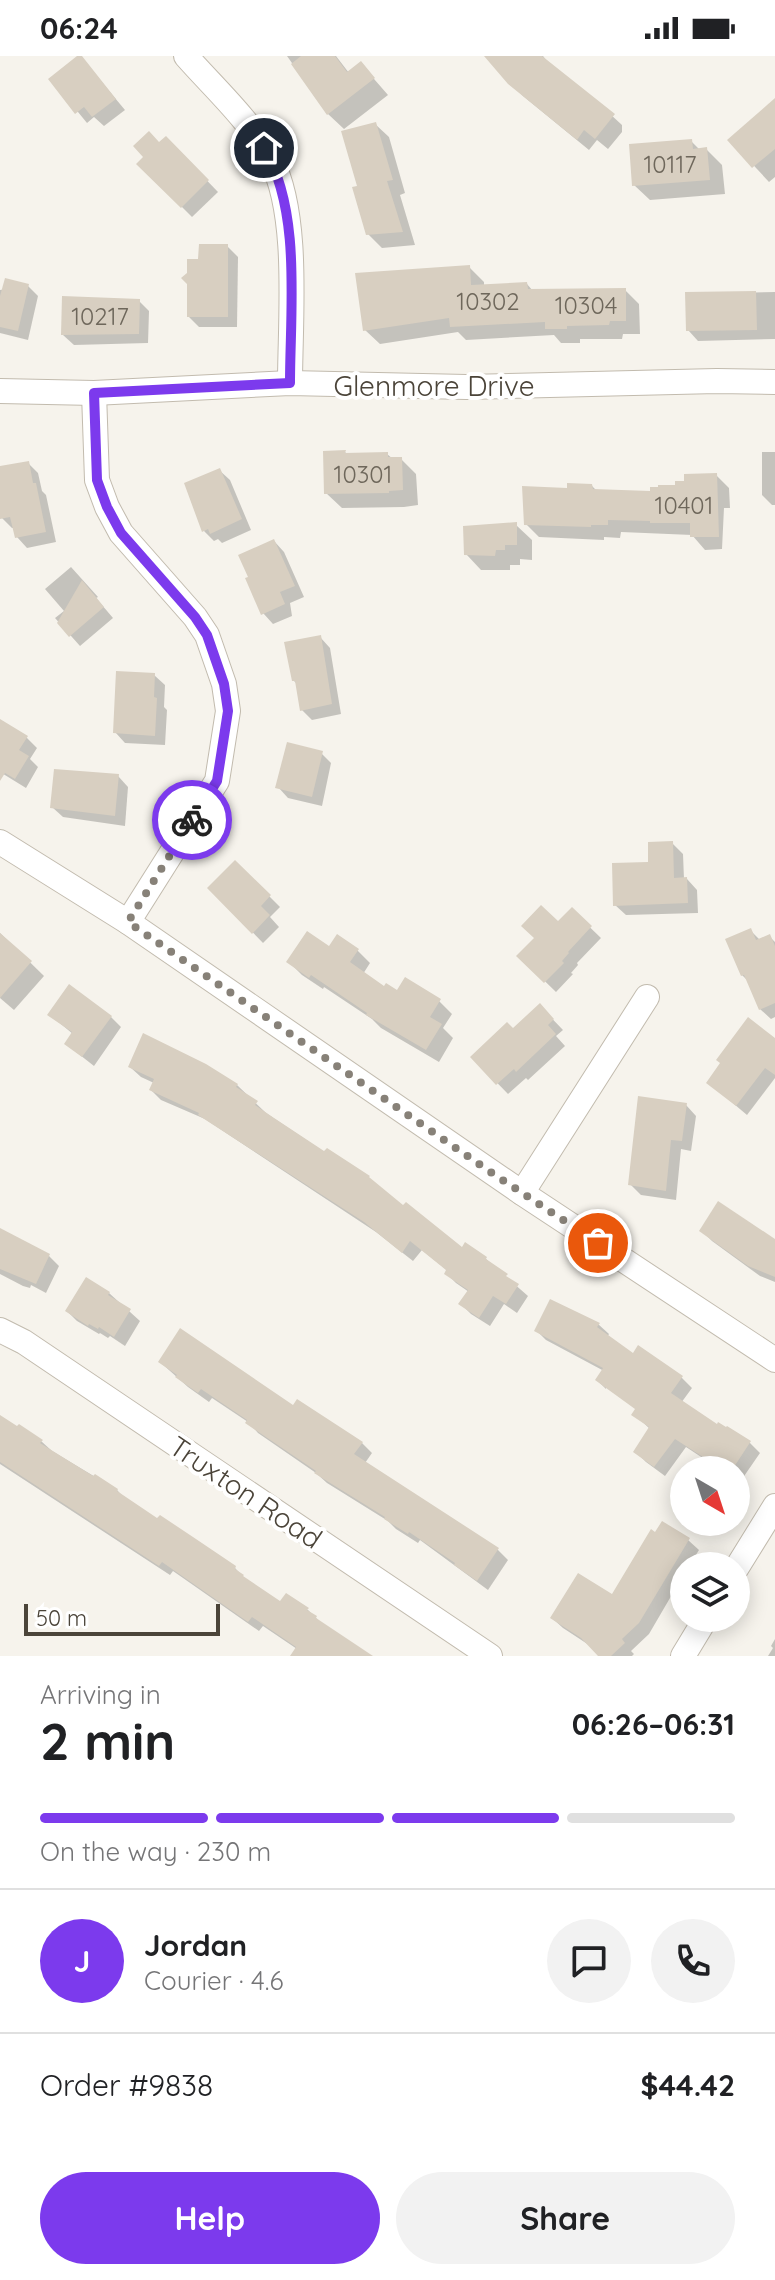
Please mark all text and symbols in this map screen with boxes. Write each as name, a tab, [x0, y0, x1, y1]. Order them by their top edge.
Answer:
text: 06:24	[40, 9, 118, 47]
pin	[230, 114, 298, 182]
icon: home	[242, 126, 286, 170]
house number: 10117	[643, 149, 697, 179]
house number: 10302	[456, 286, 520, 316]
house number: 10304	[555, 290, 617, 320]
house number: 10217	[71, 301, 129, 331]
street label: Glenmore Drive	[333, 368, 535, 403]
house number: 10301	[334, 459, 392, 489]
house number: 10401	[655, 490, 713, 520]
courier	[152, 780, 232, 860]
icon: bike	[170, 798, 214, 842]
pin	[564, 1209, 632, 1277]
icon: bag	[576, 1221, 620, 1265]
street label: Truxton Road	[163, 1428, 329, 1556]
north arrow	[670, 1456, 750, 1536]
map controls	[670, 1456, 750, 1632]
button: layers	[670, 1552, 750, 1632]
scale bar	[24, 1600, 220, 1636]
text: 50 m	[36, 1604, 87, 1632]
text: Arriving in	[40, 1678, 161, 1711]
text: 06:26–06:31	[572, 1705, 735, 1743]
text: 2 min	[40, 1708, 175, 1773]
text: On the way · 230 m	[40, 1835, 271, 1868]
button: chat	[547, 1919, 631, 2003]
button: phone	[651, 1919, 735, 2003]
text: Jordan	[144, 1926, 247, 1964]
text: J	[74, 1942, 90, 1980]
text: Courier · 4.6	[144, 1964, 283, 1997]
text: Order #9838	[40, 2066, 213, 2104]
text: $44.42	[641, 2066, 735, 2104]
button: Help	[40, 2172, 380, 2264]
button: Share	[396, 2172, 735, 2264]

